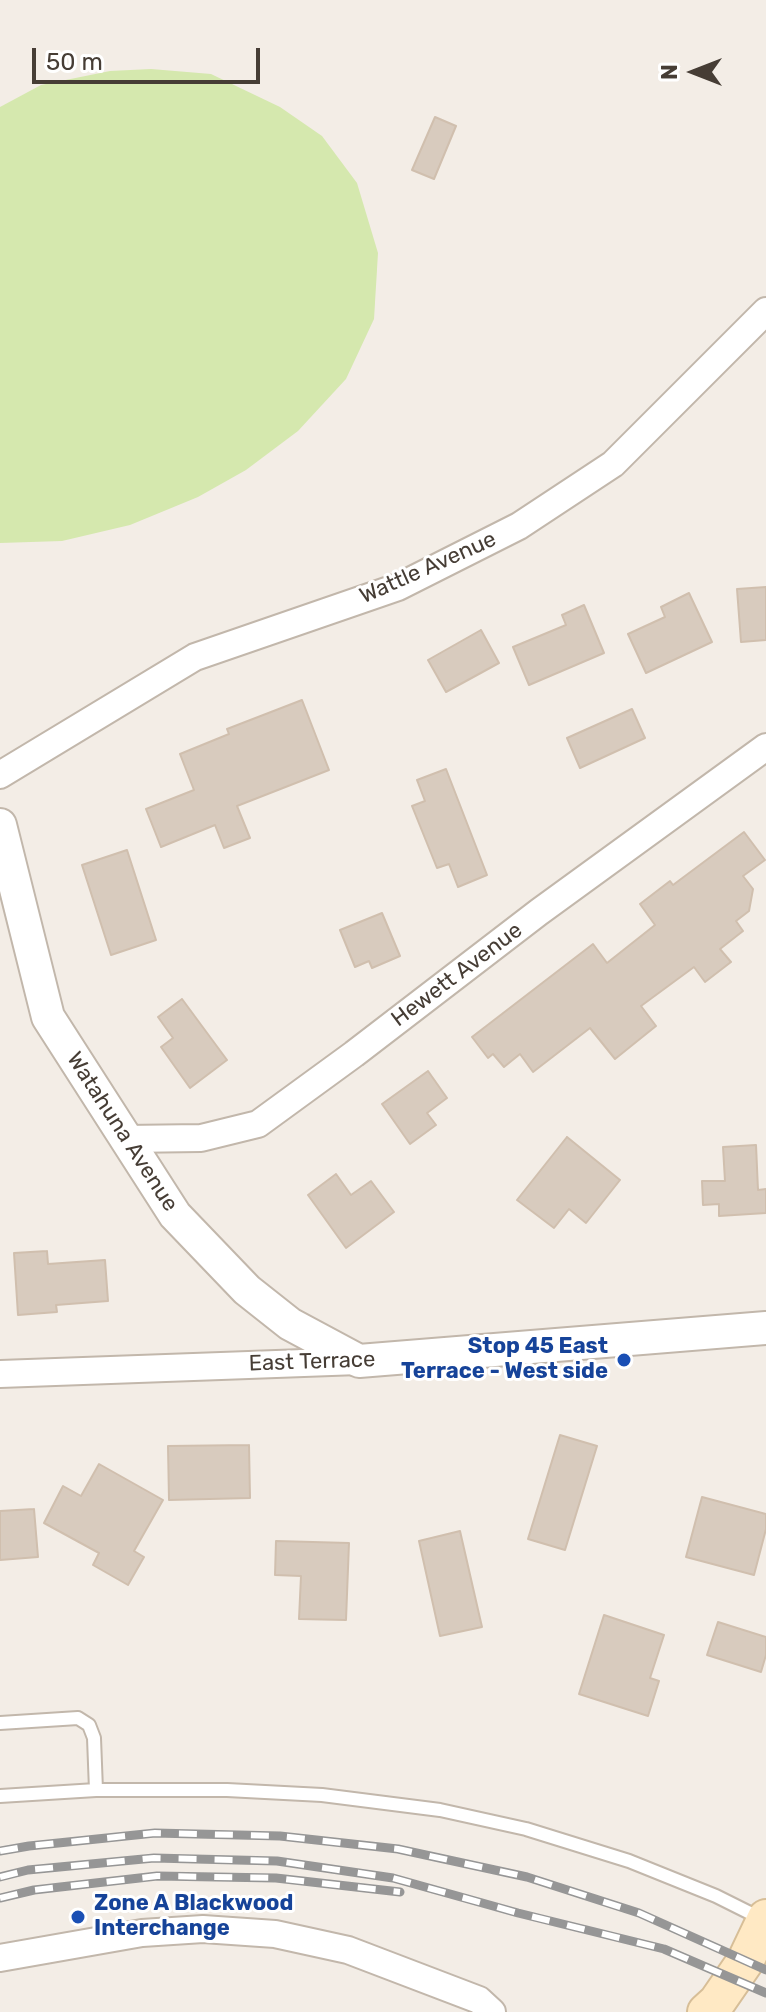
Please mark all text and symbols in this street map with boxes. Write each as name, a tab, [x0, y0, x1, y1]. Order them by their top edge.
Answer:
scale bar	[36, 32, 264, 82]
north arrow	[654, 32, 734, 112]
text: 50 m	[46, 48, 103, 76]
text: N	[656, 64, 683, 80]
street label: Wattle Avenue	[356, 526, 500, 610]
street label: Hewett Avenue	[386, 917, 528, 1033]
street label: Watahuna Avenue	[61, 1047, 183, 1217]
place label: Stop 45 East Terrace - West side	[401, 1334, 608, 1386]
street label: East Terrace	[248, 1347, 376, 1377]
marker: Stop 45 East Terrace - West side	[615, 1351, 633, 1369]
place label: Zone A Blackwood Interchange	[94, 1891, 293, 1942]
marker: Zone A Blackwood Interchange	[69, 1908, 87, 1926]

